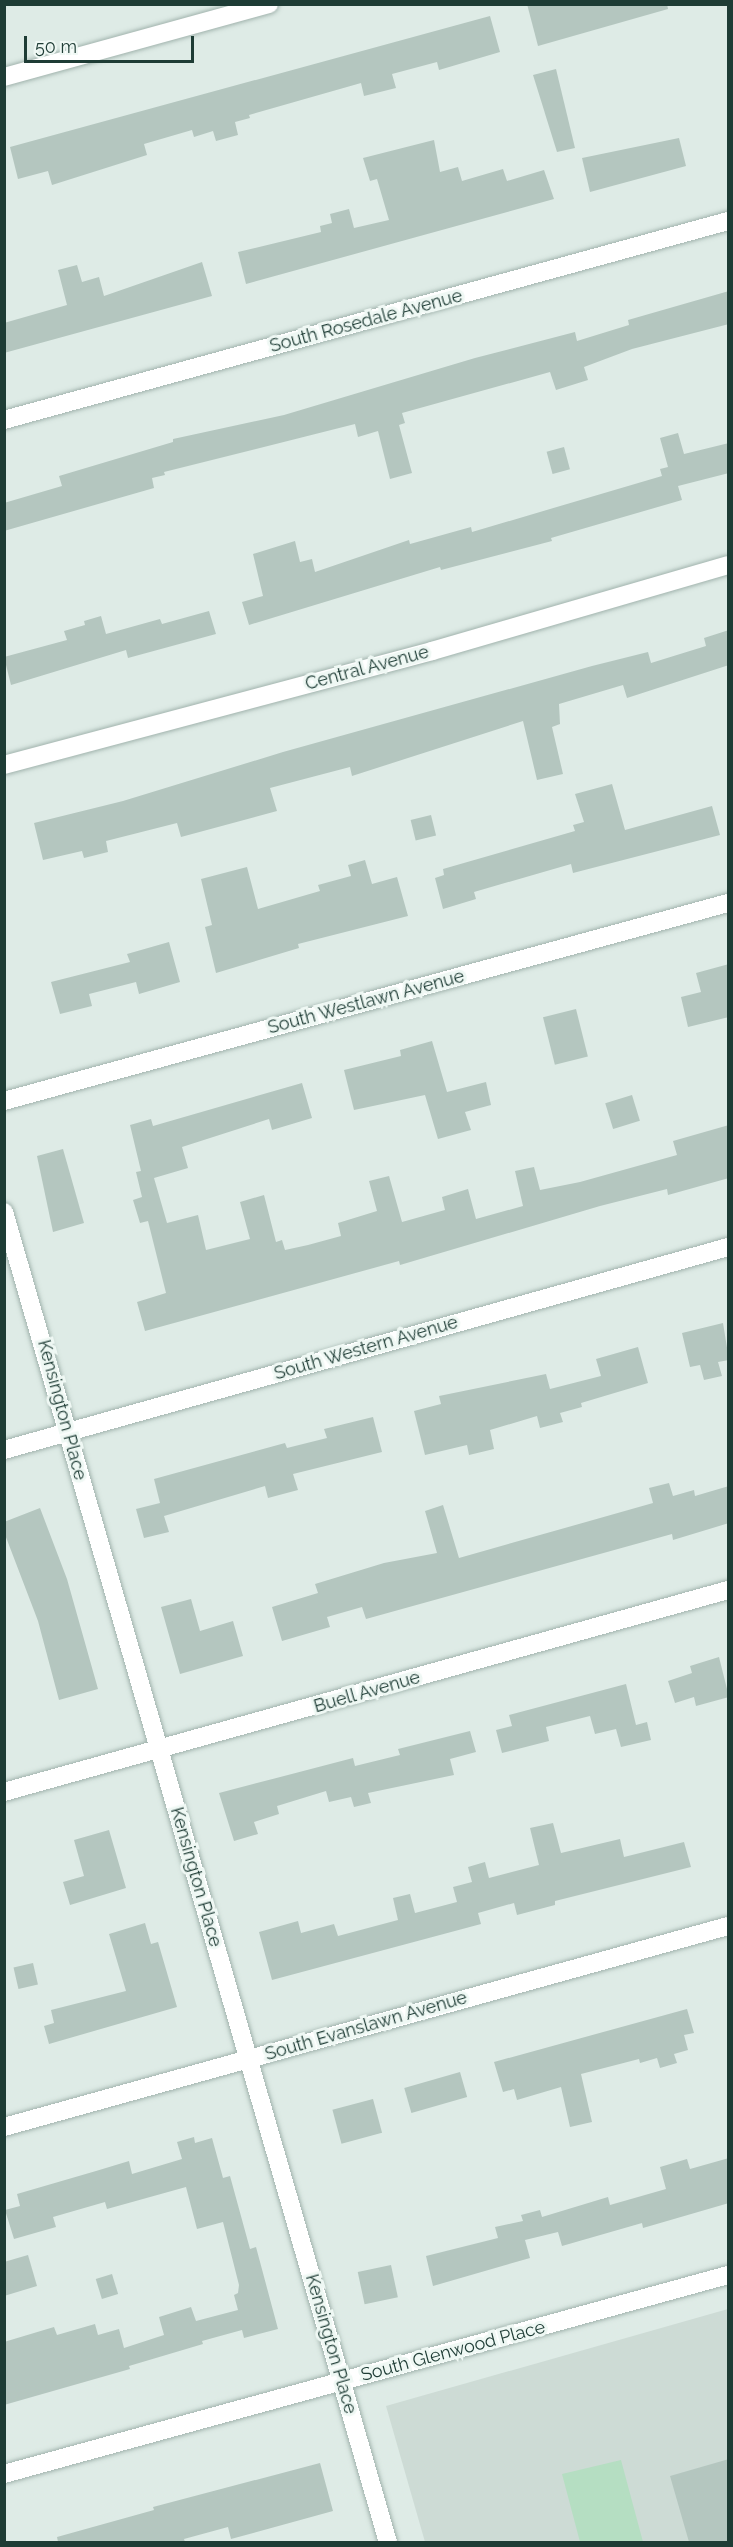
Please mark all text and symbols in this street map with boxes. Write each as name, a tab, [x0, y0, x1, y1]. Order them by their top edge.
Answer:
scale bar	[27, 24, 196, 62]
text: 50 m	[35, 36, 77, 57]
street label: South Rosedale Avenue	[267, 285, 465, 357]
street label: Central Avenue	[302, 641, 432, 695]
street label: South Westlawn Avenue	[265, 965, 467, 1039]
street label: South Western Avenue	[271, 1311, 461, 1385]
street label: Kensington Place	[33, 1338, 91, 1482]
street label: Buell Avenue	[311, 1666, 423, 1718]
street label: Kensington Place	[166, 1805, 226, 1949]
street label: South Evanslawn Avenue	[262, 1987, 470, 2065]
street label: Kensington Place	[301, 2272, 361, 2416]
street label: South Glenwood Place	[359, 2316, 547, 2386]

